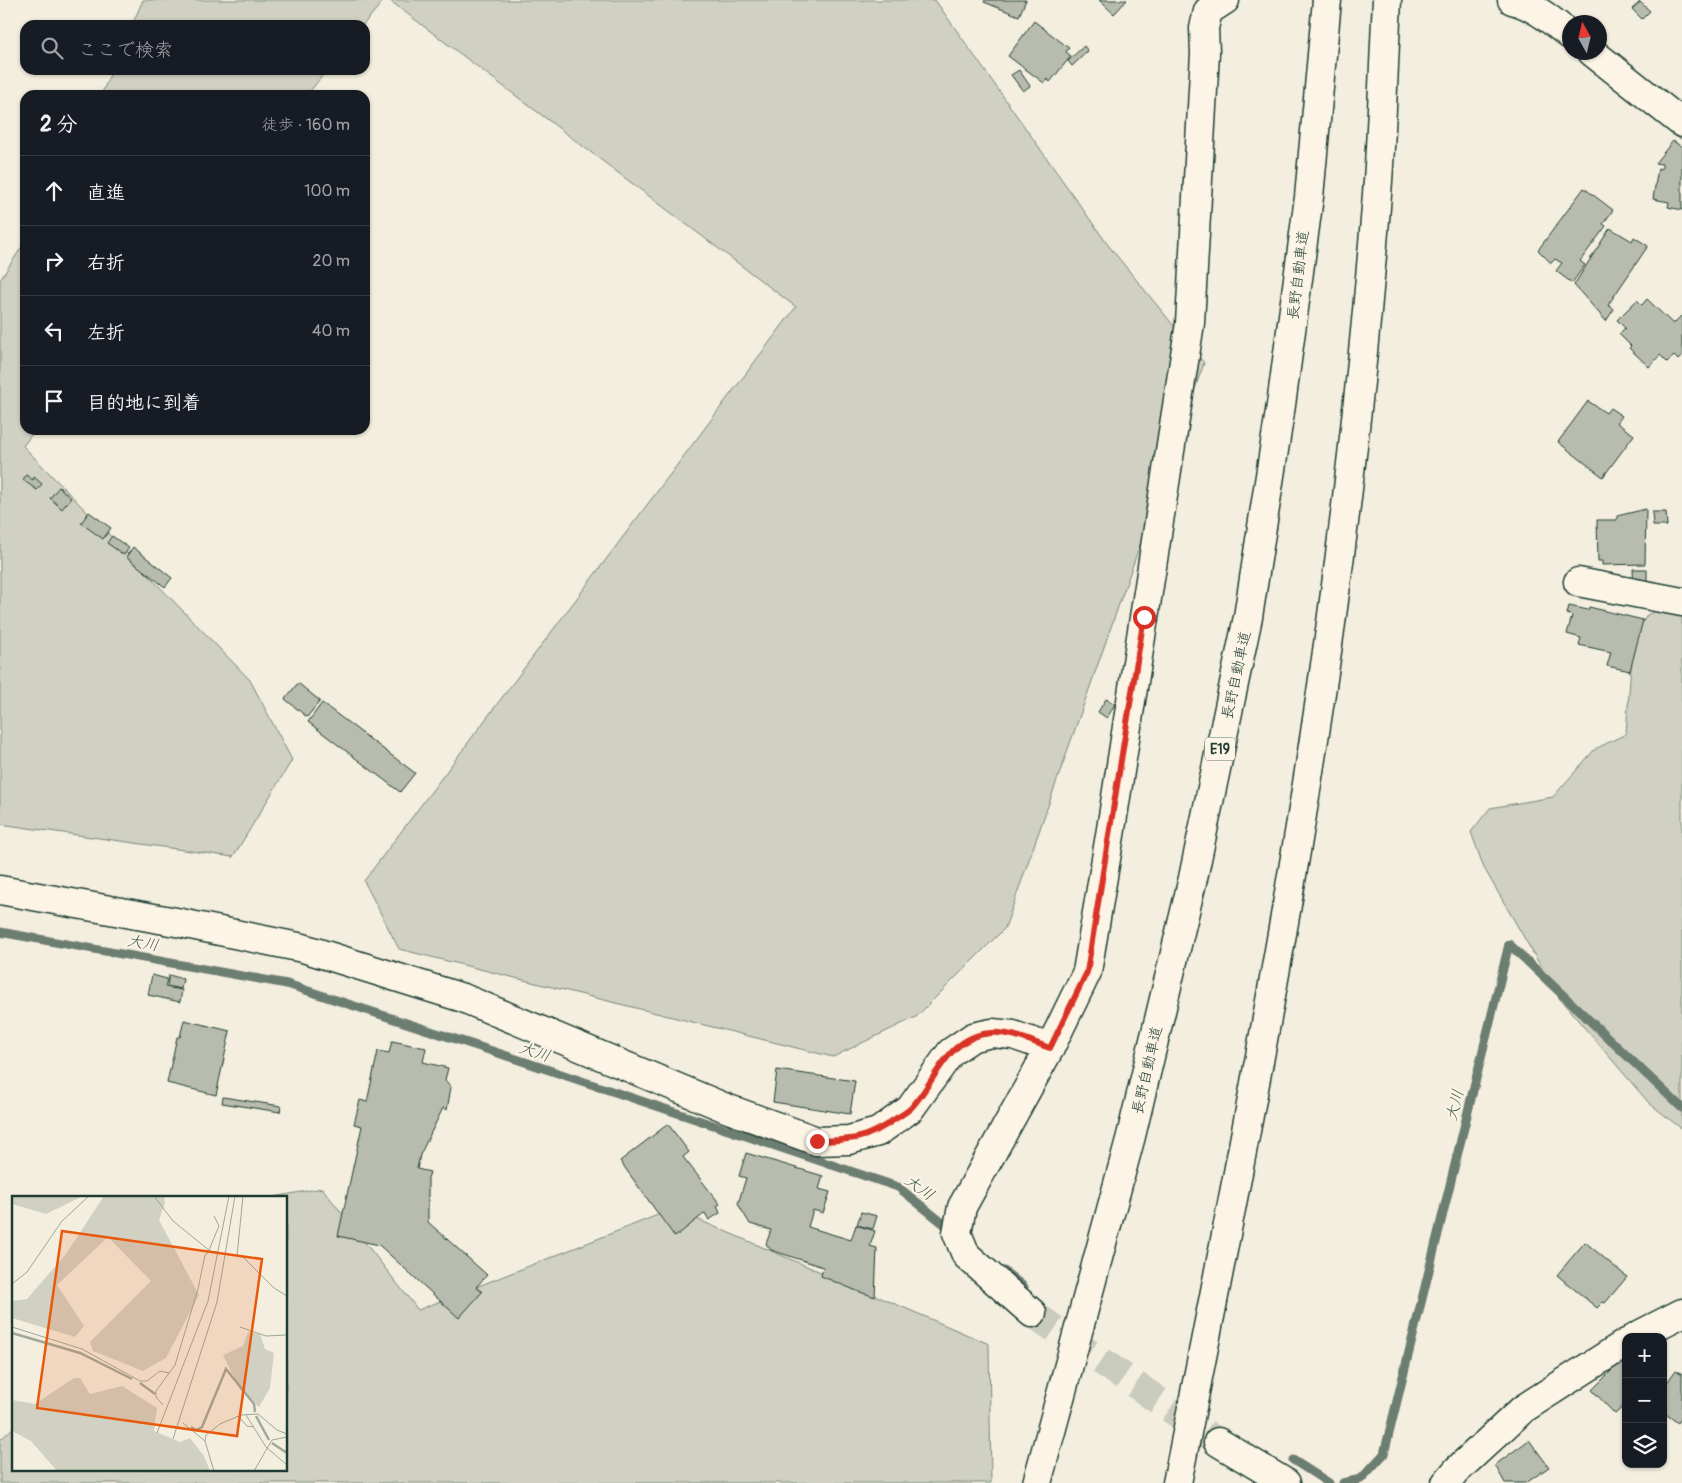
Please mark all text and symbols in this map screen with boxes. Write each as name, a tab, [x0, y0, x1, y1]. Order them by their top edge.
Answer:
north arrow	[1562, 15, 1607, 60]
search box	[20, 20, 370, 75]
icon: search	[38, 34, 66, 62]
text: ここで検索	[78, 38, 173, 62]
text: 2 分	[40, 111, 77, 138]
text: 徒歩 · 160 m	[262, 115, 350, 135]
icon: ahead	[40, 177, 68, 205]
text: 直進	[87, 181, 125, 205]
text: 100 m	[304, 181, 350, 201]
street label: 長野自動車道	[1284, 229, 1313, 321]
icon: right	[40, 247, 68, 275]
text: 右折	[87, 251, 125, 275]
text: 20 m	[312, 251, 350, 271]
icon: left	[40, 317, 68, 345]
text: 左折	[87, 321, 125, 345]
text: 40 m	[312, 321, 350, 341]
icon: arrive	[40, 387, 68, 415]
text: 目的地に到着	[87, 391, 201, 415]
route start	[1133, 606, 1156, 629]
street label: 長野自動車道	[1218, 629, 1255, 721]
road number: E19	[1205, 738, 1235, 761]
water label: 大川	[125, 930, 160, 956]
street label: 長野自動車道	[1128, 1024, 1167, 1116]
water label: 大川	[516, 1037, 553, 1066]
water label: 大川	[1441, 1087, 1469, 1123]
route end	[806, 1130, 829, 1153]
water label: 大川	[901, 1170, 938, 1205]
inset map	[12, 1196, 288, 1470]
map controls	[1622, 1333, 1667, 1468]
button: +	[1622, 1333, 1667, 1378]
button: −	[1622, 1378, 1667, 1423]
button: layers	[1622, 1423, 1667, 1468]

